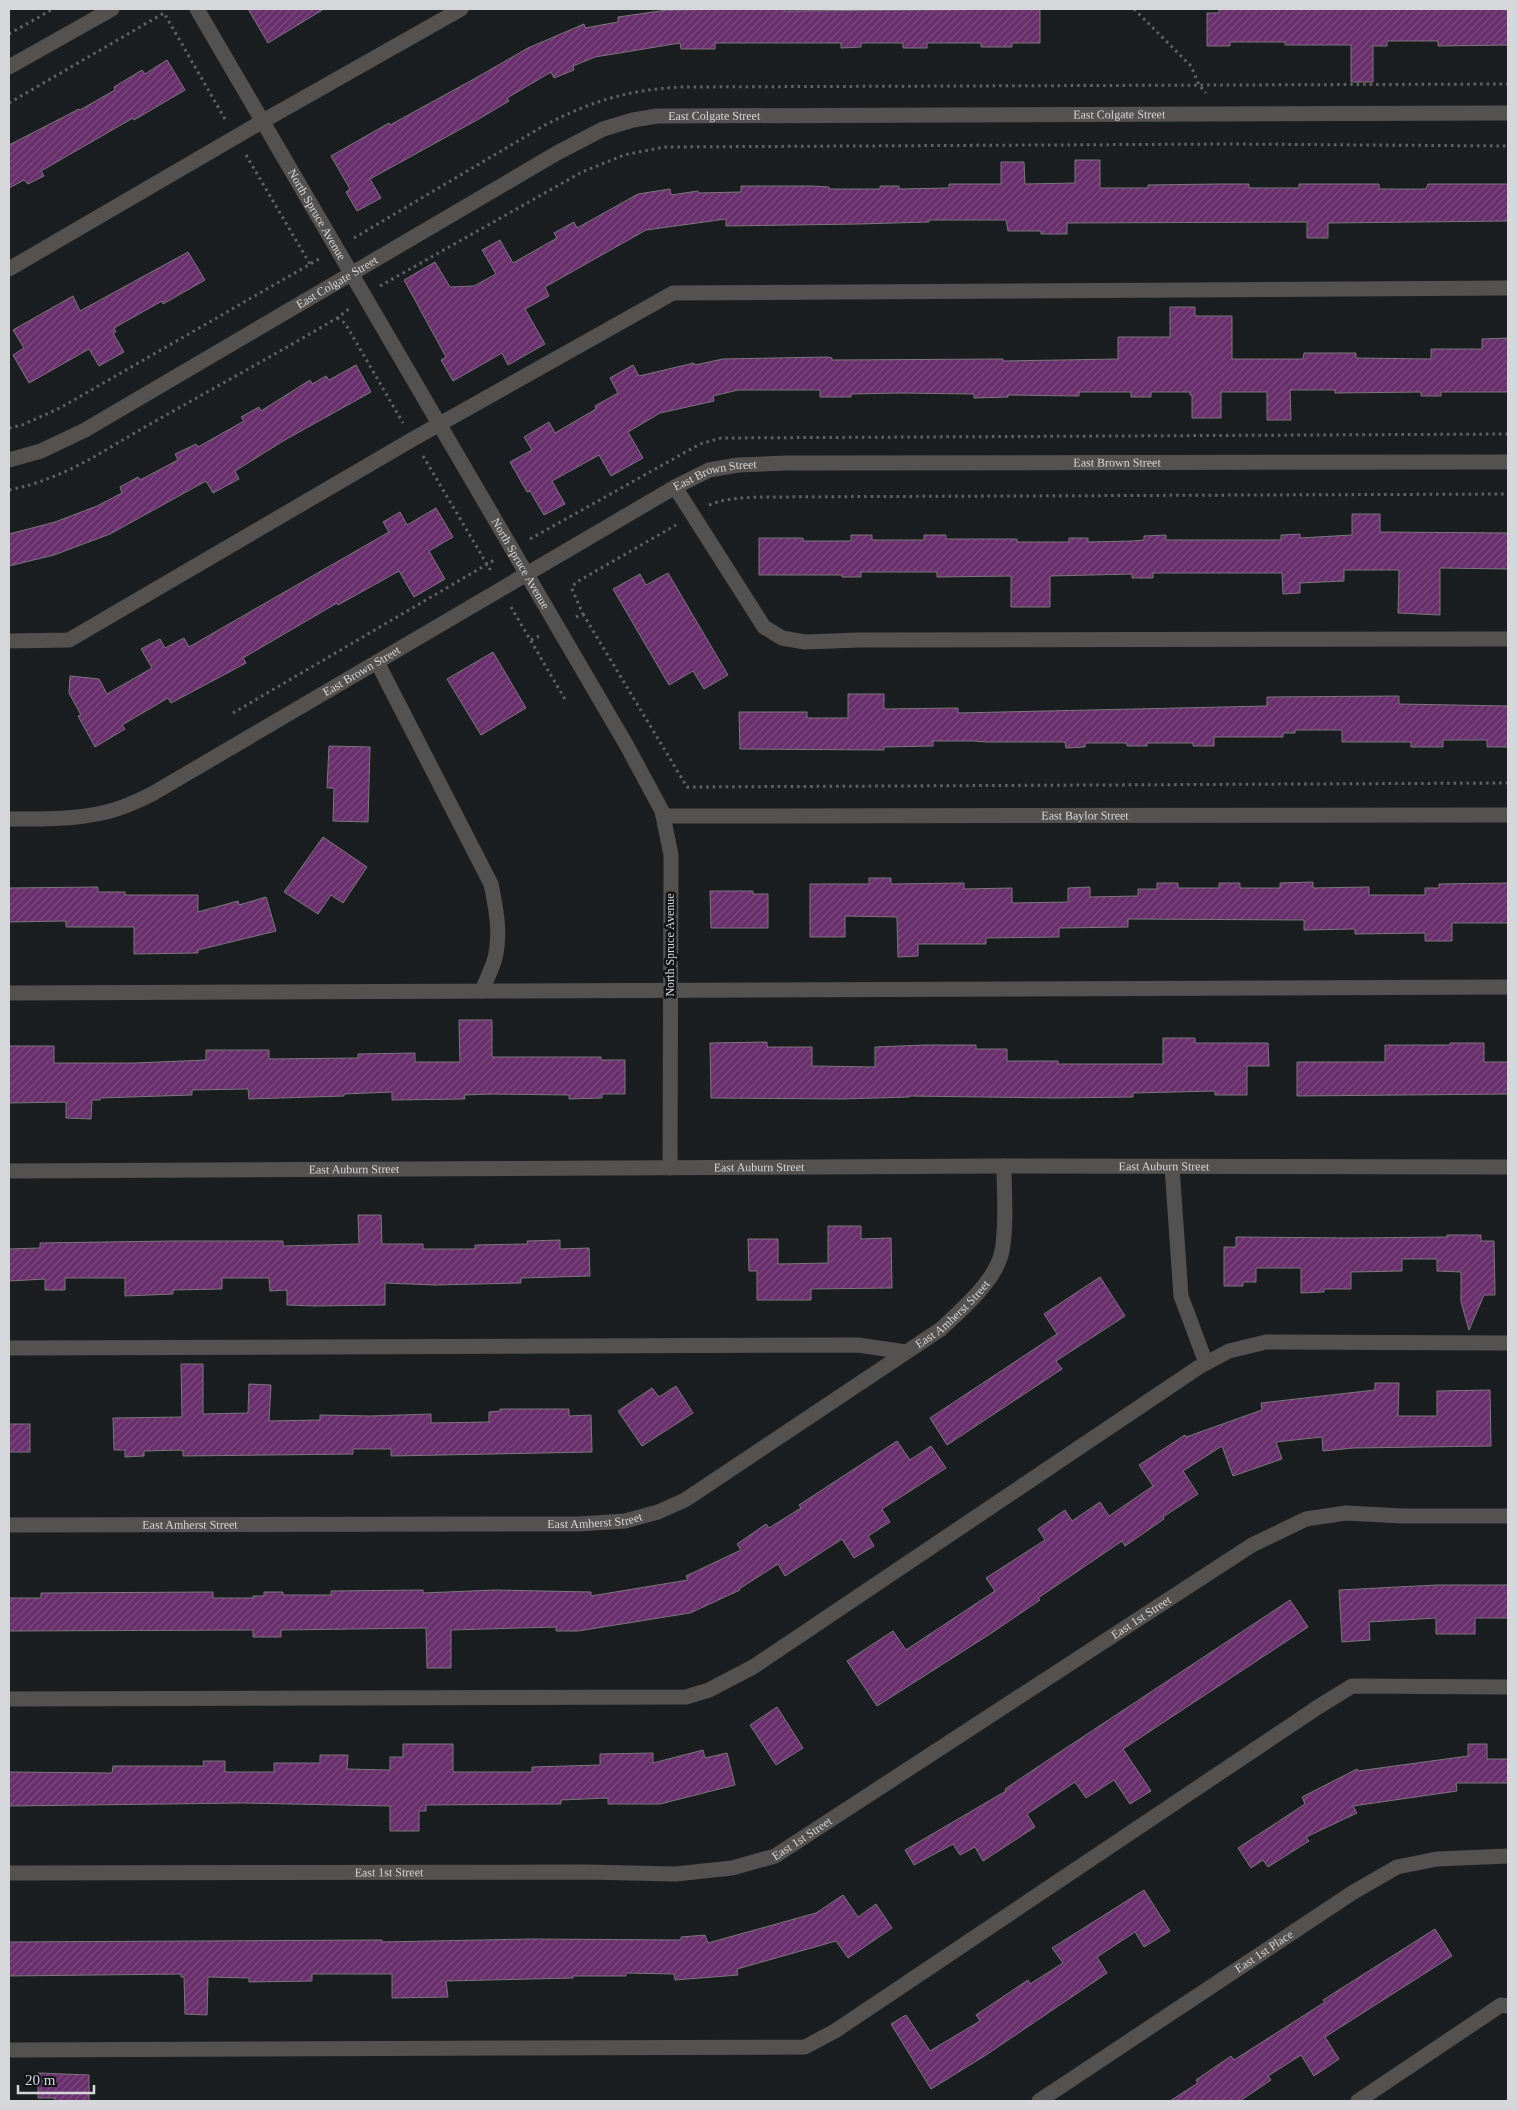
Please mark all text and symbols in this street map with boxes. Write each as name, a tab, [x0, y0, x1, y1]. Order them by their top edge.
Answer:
street label: East Colgate Street	[1073, 107, 1166, 122]
street label: East Colgate Street	[668, 109, 761, 123]
street label: North Spruce Avenue	[285, 166, 349, 263]
street label: East Colgate Street	[294, 253, 381, 312]
street label: East Brown Street	[1073, 455, 1161, 470]
street label: East Brown Street	[671, 457, 758, 494]
street label: North Spruce Avenue	[488, 515, 553, 612]
street label: East Brown Street	[320, 643, 403, 699]
street label: East Baylor Street	[1041, 808, 1129, 823]
street label: North Spruce Avenue	[663, 893, 677, 997]
street label: East Auburn Street	[1119, 1159, 1210, 1173]
street label: East Auburn Street	[714, 1160, 805, 1174]
street label: East Auburn Street	[309, 1162, 400, 1176]
street label: East Amherst Street	[913, 1277, 993, 1351]
street label: East Amherst Street	[547, 1509, 644, 1531]
street label: East Amherst Street	[142, 1518, 238, 1532]
street label: East 1st Street	[1108, 1592, 1174, 1642]
street label: East 1st Street	[769, 1814, 835, 1863]
street label: East 1st Street	[355, 1865, 424, 1879]
street label: East 1st Place	[1232, 1927, 1296, 1976]
scale bar	[18, 2062, 94, 2094]
text: 20 m	[25, 2072, 56, 2088]

